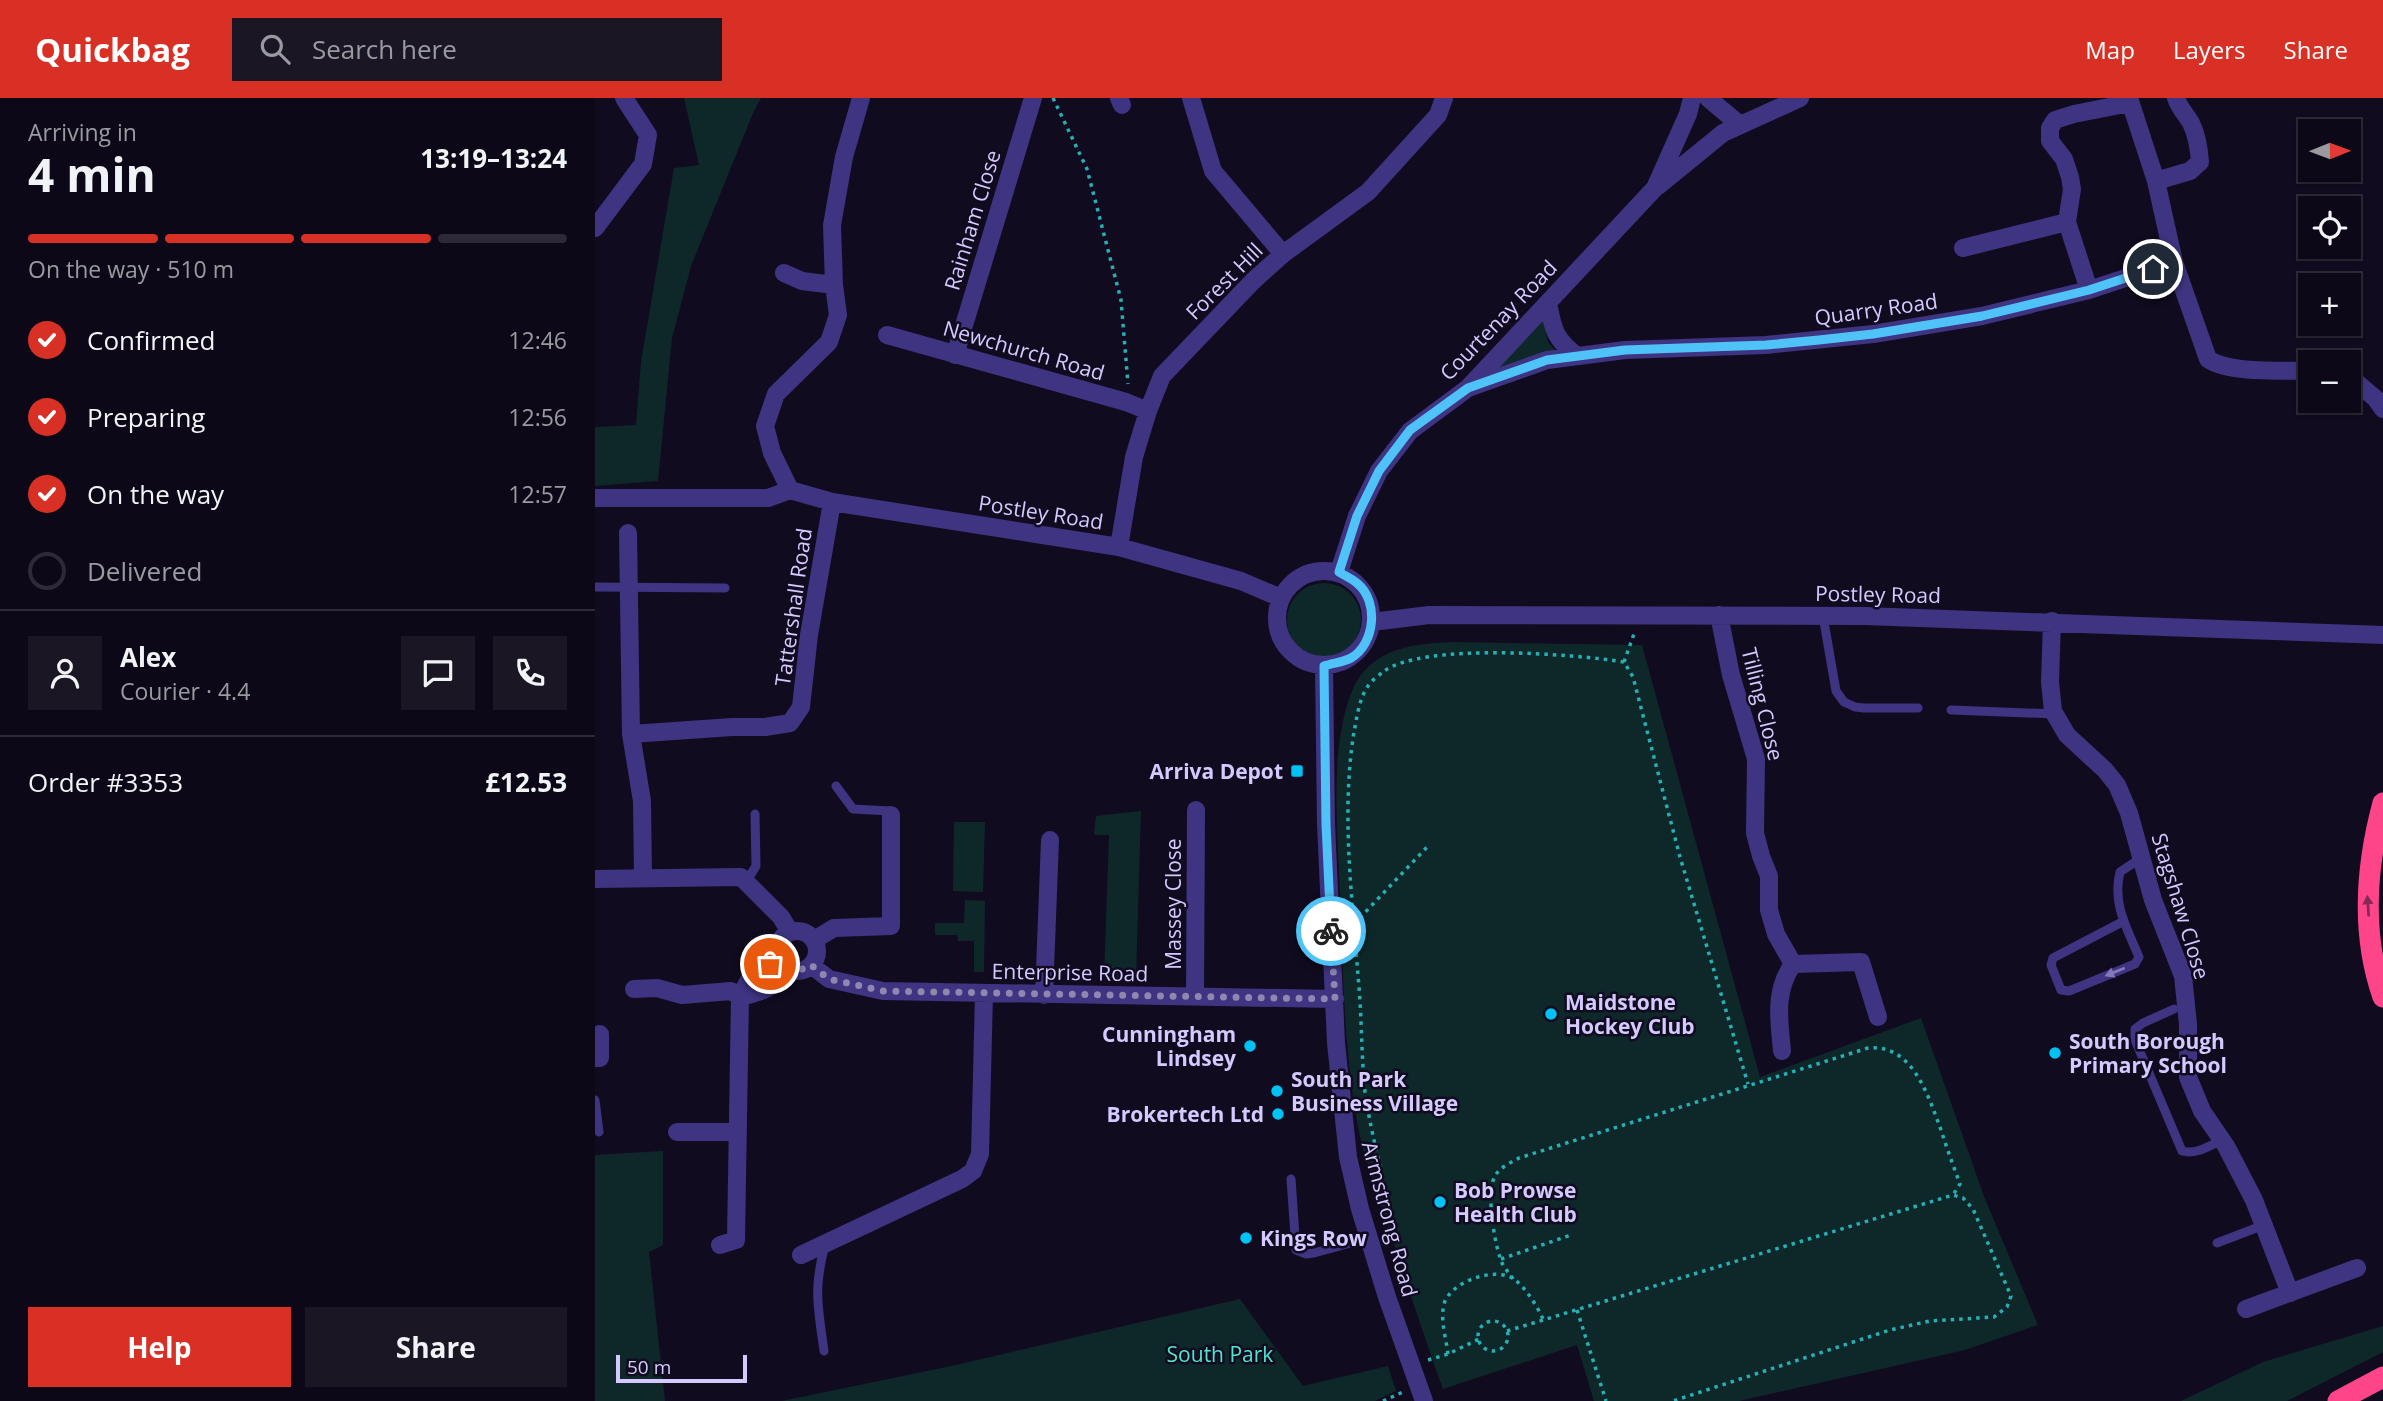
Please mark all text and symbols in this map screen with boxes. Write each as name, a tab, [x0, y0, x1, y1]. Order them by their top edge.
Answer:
search box	[232, 18, 722, 81]
text: Quickbag	[35, 27, 190, 72]
icon: search	[256, 30, 294, 68]
text: Search here	[312, 31, 457, 67]
text: Map	[2085, 33, 2135, 66]
text: Layers	[2173, 33, 2246, 66]
text: Share	[2284, 33, 2348, 66]
text: Arriving in	[28, 116, 137, 148]
north arrow	[2298, 119, 2361, 182]
map controls	[2298, 119, 2361, 413]
text: 13:19–13:24	[420, 140, 567, 176]
text: 4 min	[28, 143, 156, 205]
street label: Rainham Close	[937, 146, 1007, 294]
button: locate	[2298, 196, 2361, 259]
street label: Forest Hill	[1179, 236, 1269, 326]
pin	[2123, 239, 2183, 299]
icon: home	[2134, 250, 2172, 288]
text: On the way · 510 m	[28, 253, 234, 285]
street label: Courtenay Road	[1433, 254, 1563, 386]
button: +	[2298, 273, 2361, 336]
street label: Quarry Road	[1813, 286, 1939, 332]
street label: Newchurch Road	[940, 314, 1108, 386]
icon: check	[28, 321, 66, 359]
text: Confirmed	[87, 322, 215, 358]
text: 12:46	[508, 324, 567, 356]
button: −	[2298, 350, 2361, 413]
icon: check	[28, 398, 66, 436]
text: Preparing	[87, 399, 205, 435]
text: 12:56	[508, 401, 567, 433]
icon: check	[28, 475, 66, 513]
text: On the way	[87, 476, 224, 512]
text: 12:57	[508, 478, 567, 510]
street label: Postley Road	[977, 488, 1105, 536]
street label: Tattershall Road	[768, 526, 818, 688]
text: Delivered	[87, 553, 202, 589]
street label: Postley Road	[1815, 579, 1941, 609]
button: person	[28, 636, 102, 710]
button: chat	[401, 636, 475, 710]
button: phone	[493, 636, 567, 710]
text: Alex	[120, 639, 176, 675]
street label: Tilling Close	[1735, 645, 1791, 763]
text: Courier · 4.4	[120, 675, 250, 707]
place label: Arriva Depot	[1150, 757, 1283, 785]
marker: Arriva Depot	[1289, 763, 1305, 779]
text: Order #3353	[28, 764, 183, 800]
text: £12.53	[485, 764, 567, 800]
street label: Stagshaw Close	[2145, 830, 2217, 982]
street label: Massey Close	[1159, 838, 1187, 970]
one-way arrow	[2363, 895, 2374, 917]
courier	[1296, 896, 1366, 966]
icon: bike	[1312, 912, 1350, 950]
pin	[740, 934, 800, 994]
icon: bag	[751, 945, 789, 983]
street label: Enterprise Road	[992, 957, 1148, 987]
one-way arrow	[2104, 967, 2125, 978]
place label: Maidstone Hockey Club	[1565, 988, 1695, 1040]
marker: Maidstone Hockey Club	[1543, 1006, 1559, 1022]
place label: Cunningham Lindsey	[1102, 1020, 1236, 1072]
place label: South Borough Primary School	[2069, 1027, 2227, 1079]
marker: Cunningham Lindsey	[1242, 1038, 1258, 1054]
marker: South Borough Primary School	[2047, 1045, 2063, 1061]
place label: South Park Business Village	[1291, 1065, 1458, 1117]
marker: South Park Business Village	[1269, 1083, 1285, 1099]
place label: Brokertech Ltd	[1107, 1100, 1264, 1128]
marker: Brokertech Ltd	[1270, 1106, 1286, 1122]
street label: Armstrong Road	[1356, 1138, 1424, 1300]
place label: Bob Prowse Health Club	[1454, 1176, 1577, 1228]
marker: Bob Prowse Health Club	[1432, 1194, 1448, 1210]
place label: Kings Row	[1260, 1224, 1367, 1252]
marker: Kings Row	[1238, 1230, 1254, 1246]
button: Help	[28, 1307, 291, 1387]
button: Share	[305, 1307, 567, 1387]
park label: South Park	[1167, 1340, 1273, 1368]
scale bar	[616, 1352, 747, 1384]
text: 50 m	[627, 1354, 671, 1380]

